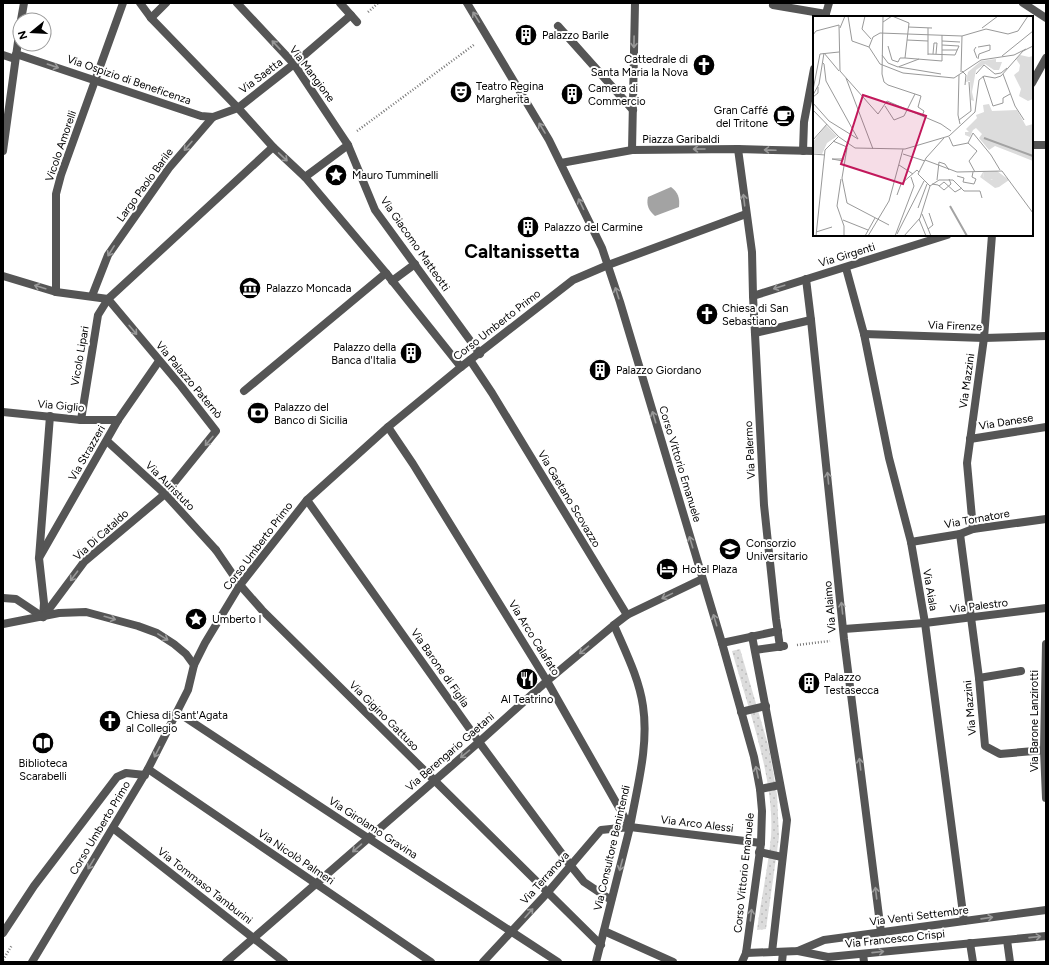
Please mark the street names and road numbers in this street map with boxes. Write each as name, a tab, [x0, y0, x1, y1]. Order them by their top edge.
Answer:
street label: Via Mangione	[287, 43, 337, 105]
street label: Via Ospizio di Beneficenza	[65, 53, 193, 107]
street label: Via Saetta	[237, 56, 285, 96]
street label: Vicolo Amorelli	[43, 109, 79, 183]
street label: Piazza Garibaldi	[642, 133, 720, 146]
street label: Largo Paolo Barile	[114, 146, 176, 224]
street label: Via Giacomo Matteotti	[377, 194, 453, 294]
street label: Via Girgenti	[817, 240, 877, 270]
street label: Corso Umberto Primo	[451, 287, 543, 363]
street label: Via Firenze	[928, 319, 982, 333]
street label: Vicolo Lipari	[68, 325, 92, 387]
street label: Via Palazzo Paternò	[153, 339, 225, 421]
street label: Via Mazzini	[957, 353, 977, 409]
street label: Via Giglio	[37, 397, 85, 415]
street label: Corso Vittorio Emanuele	[656, 404, 704, 524]
street label: Via Danese	[978, 411, 1034, 433]
street label: Via Palermo	[742, 421, 758, 479]
street label: Via Strazzeri	[66, 423, 108, 483]
street label: Via Gaetano Scovazzo	[535, 448, 603, 550]
street label: Via Auristuto	[143, 459, 197, 513]
street label: Corso Umberto Primo	[221, 499, 295, 593]
street label: Via Di Cataldo	[71, 507, 131, 563]
street label: Via Tornatore	[943, 507, 1011, 531]
street label: Via Aiala	[920, 568, 940, 612]
street label: Via Alaimo	[821, 580, 839, 634]
street label: Via Palestro	[949, 596, 1009, 616]
street label: Via Arco Calafato	[506, 598, 562, 678]
street label: Via Barone di Figlia	[408, 626, 472, 710]
street label: Via Barone Lanzirotti	[1028, 670, 1041, 772]
street label: Via Gigino Gattuso	[346, 678, 422, 754]
street label: Via Mazzini	[961, 680, 979, 736]
street label: Via Berengario Gaetani	[403, 710, 497, 794]
street label: Corso Umberto Primo	[67, 779, 133, 877]
street label: Via Consultore Benintendi	[591, 784, 633, 912]
street label: Via Girolamo Gravina	[326, 794, 420, 862]
street label: Corso Vittorio Emanuele	[731, 812, 757, 934]
street label: Via Arco Alessi	[660, 813, 734, 835]
street label: Via Nicolò Palmeri	[255, 827, 337, 887]
street label: Via Tommaso Tamburini	[155, 845, 255, 927]
street label: Via Terranova	[518, 849, 572, 907]
street label: Via Venti Settembre	[869, 903, 969, 929]
street label: Via Francesco Crispi	[844, 927, 946, 951]

